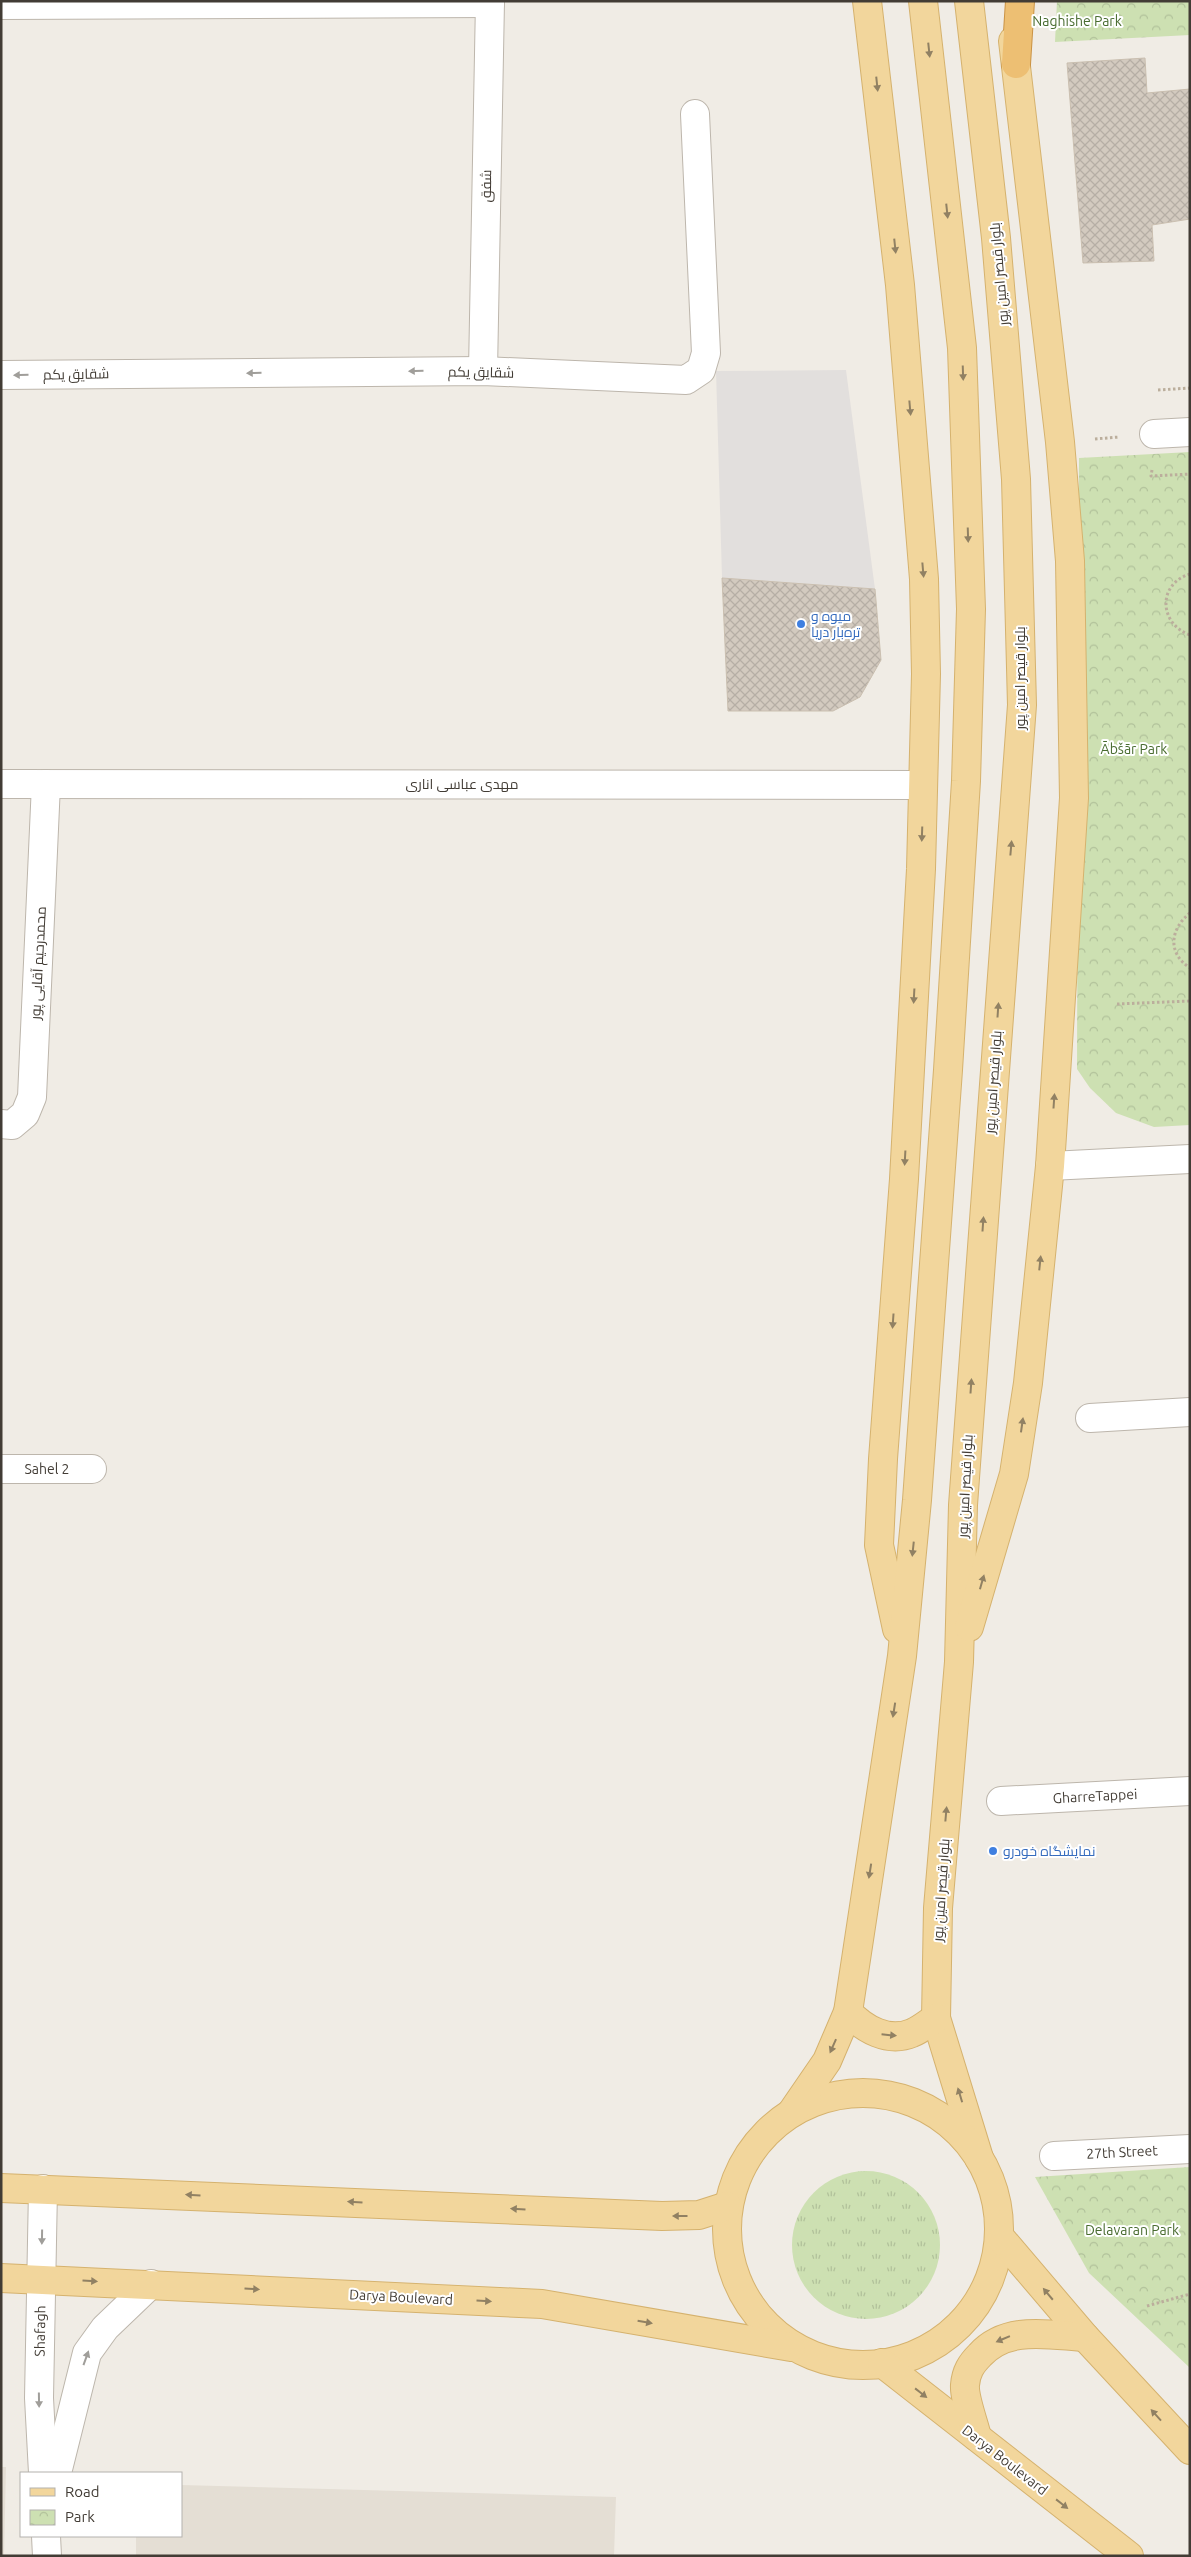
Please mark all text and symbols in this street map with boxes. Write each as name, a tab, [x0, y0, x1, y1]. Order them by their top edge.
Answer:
park label: Naghishe Park	[1032, 13, 1122, 29]
one-way arrow	[925, 42, 933, 58]
one-way arrow	[874, 77, 882, 93]
street label: شفق	[478, 169, 495, 203]
one-way arrow	[943, 203, 951, 219]
street label: بلوار قیصر امین پور	[987, 221, 1014, 327]
one-way arrow	[891, 238, 899, 254]
street label: شقایق یکم	[448, 363, 514, 383]
street label: شقایق یکم	[43, 365, 109, 385]
one-way arrow	[959, 365, 967, 381]
one-way arrow	[408, 367, 424, 375]
one-way arrow	[246, 369, 262, 377]
one-way arrow	[13, 371, 29, 379]
one-way arrow	[906, 400, 914, 416]
one-way arrow	[965, 527, 973, 543]
one-way arrow	[919, 562, 927, 578]
place label: میوه و تره‌بار دریا	[811, 608, 860, 640]
marker: میوه و تره‌بار دریا	[795, 618, 807, 630]
street label: بلوار قیصر امین پور	[1012, 626, 1030, 731]
park label: Ābšār Park	[1101, 741, 1167, 757]
street label: مهدی عباسی اناری	[405, 776, 519, 792]
one-way arrow	[917, 826, 925, 842]
one-way arrow	[1007, 840, 1015, 856]
street label: محمدرحیم آقایی پور	[27, 906, 51, 1021]
one-way arrow	[909, 988, 917, 1004]
one-way arrow	[995, 1002, 1003, 1018]
street label: بلوار قیصر امین پور	[981, 1030, 1007, 1135]
one-way arrow	[1050, 1093, 1058, 1109]
one-way arrow	[901, 1151, 909, 1167]
one-way arrow	[979, 1216, 987, 1232]
one-way arrow	[1036, 1255, 1044, 1271]
one-way arrow	[889, 1313, 897, 1329]
one-way arrow	[967, 1378, 975, 1394]
one-way arrow	[1018, 1416, 1026, 1432]
street label: بلوار قیصر امین پور	[954, 1434, 978, 1539]
street label: Sahel 2	[24, 1461, 70, 1477]
one-way arrow	[909, 1541, 917, 1557]
one-way arrow	[979, 1574, 987, 1589]
one-way arrow	[890, 1703, 898, 1719]
street label: GharreTappei	[1052, 1786, 1138, 1806]
one-way arrow	[942, 1805, 950, 1821]
street label: بلوار قیصر امین پور	[929, 1838, 955, 1943]
place label: نمایشگاه خودرو	[1003, 1843, 1095, 1859]
marker: نمایشگاه خودرو	[987, 1845, 999, 1857]
one-way arrow	[865, 1863, 873, 1879]
one-way arrow	[882, 2031, 898, 2039]
one-way arrow	[829, 2039, 837, 2053]
one-way arrow	[955, 2087, 963, 2102]
street label: 27th Street	[1086, 2142, 1159, 2162]
one-way arrow	[185, 2191, 201, 2199]
one-way arrow	[347, 2198, 363, 2206]
one-way arrow	[510, 2205, 526, 2213]
one-way arrow	[672, 2212, 688, 2220]
park label: Delavaran Park	[1085, 2222, 1179, 2238]
one-way arrow	[38, 2230, 46, 2246]
one-way arrow	[82, 2277, 98, 2285]
one-way arrow	[244, 2286, 260, 2294]
street label: Darya Boulevard	[349, 2286, 453, 2308]
one-way arrow	[1042, 2288, 1054, 2300]
one-way arrow	[476, 2298, 492, 2306]
street label: Shafagh	[32, 2305, 48, 2357]
one-way arrow	[637, 2318, 653, 2326]
one-way arrow	[996, 2336, 1010, 2344]
one-way arrow	[82, 2350, 90, 2365]
one-way arrow	[914, 2388, 927, 2399]
one-way arrow	[35, 2392, 43, 2408]
one-way arrow	[1150, 2410, 1162, 2422]
street label: Darya Boulevard	[959, 2422, 1051, 2498]
legend	[20, 2472, 182, 2537]
text: Road	[65, 2483, 100, 2500]
one-way arrow	[1056, 2499, 1069, 2510]
text: Park	[65, 2508, 95, 2525]

